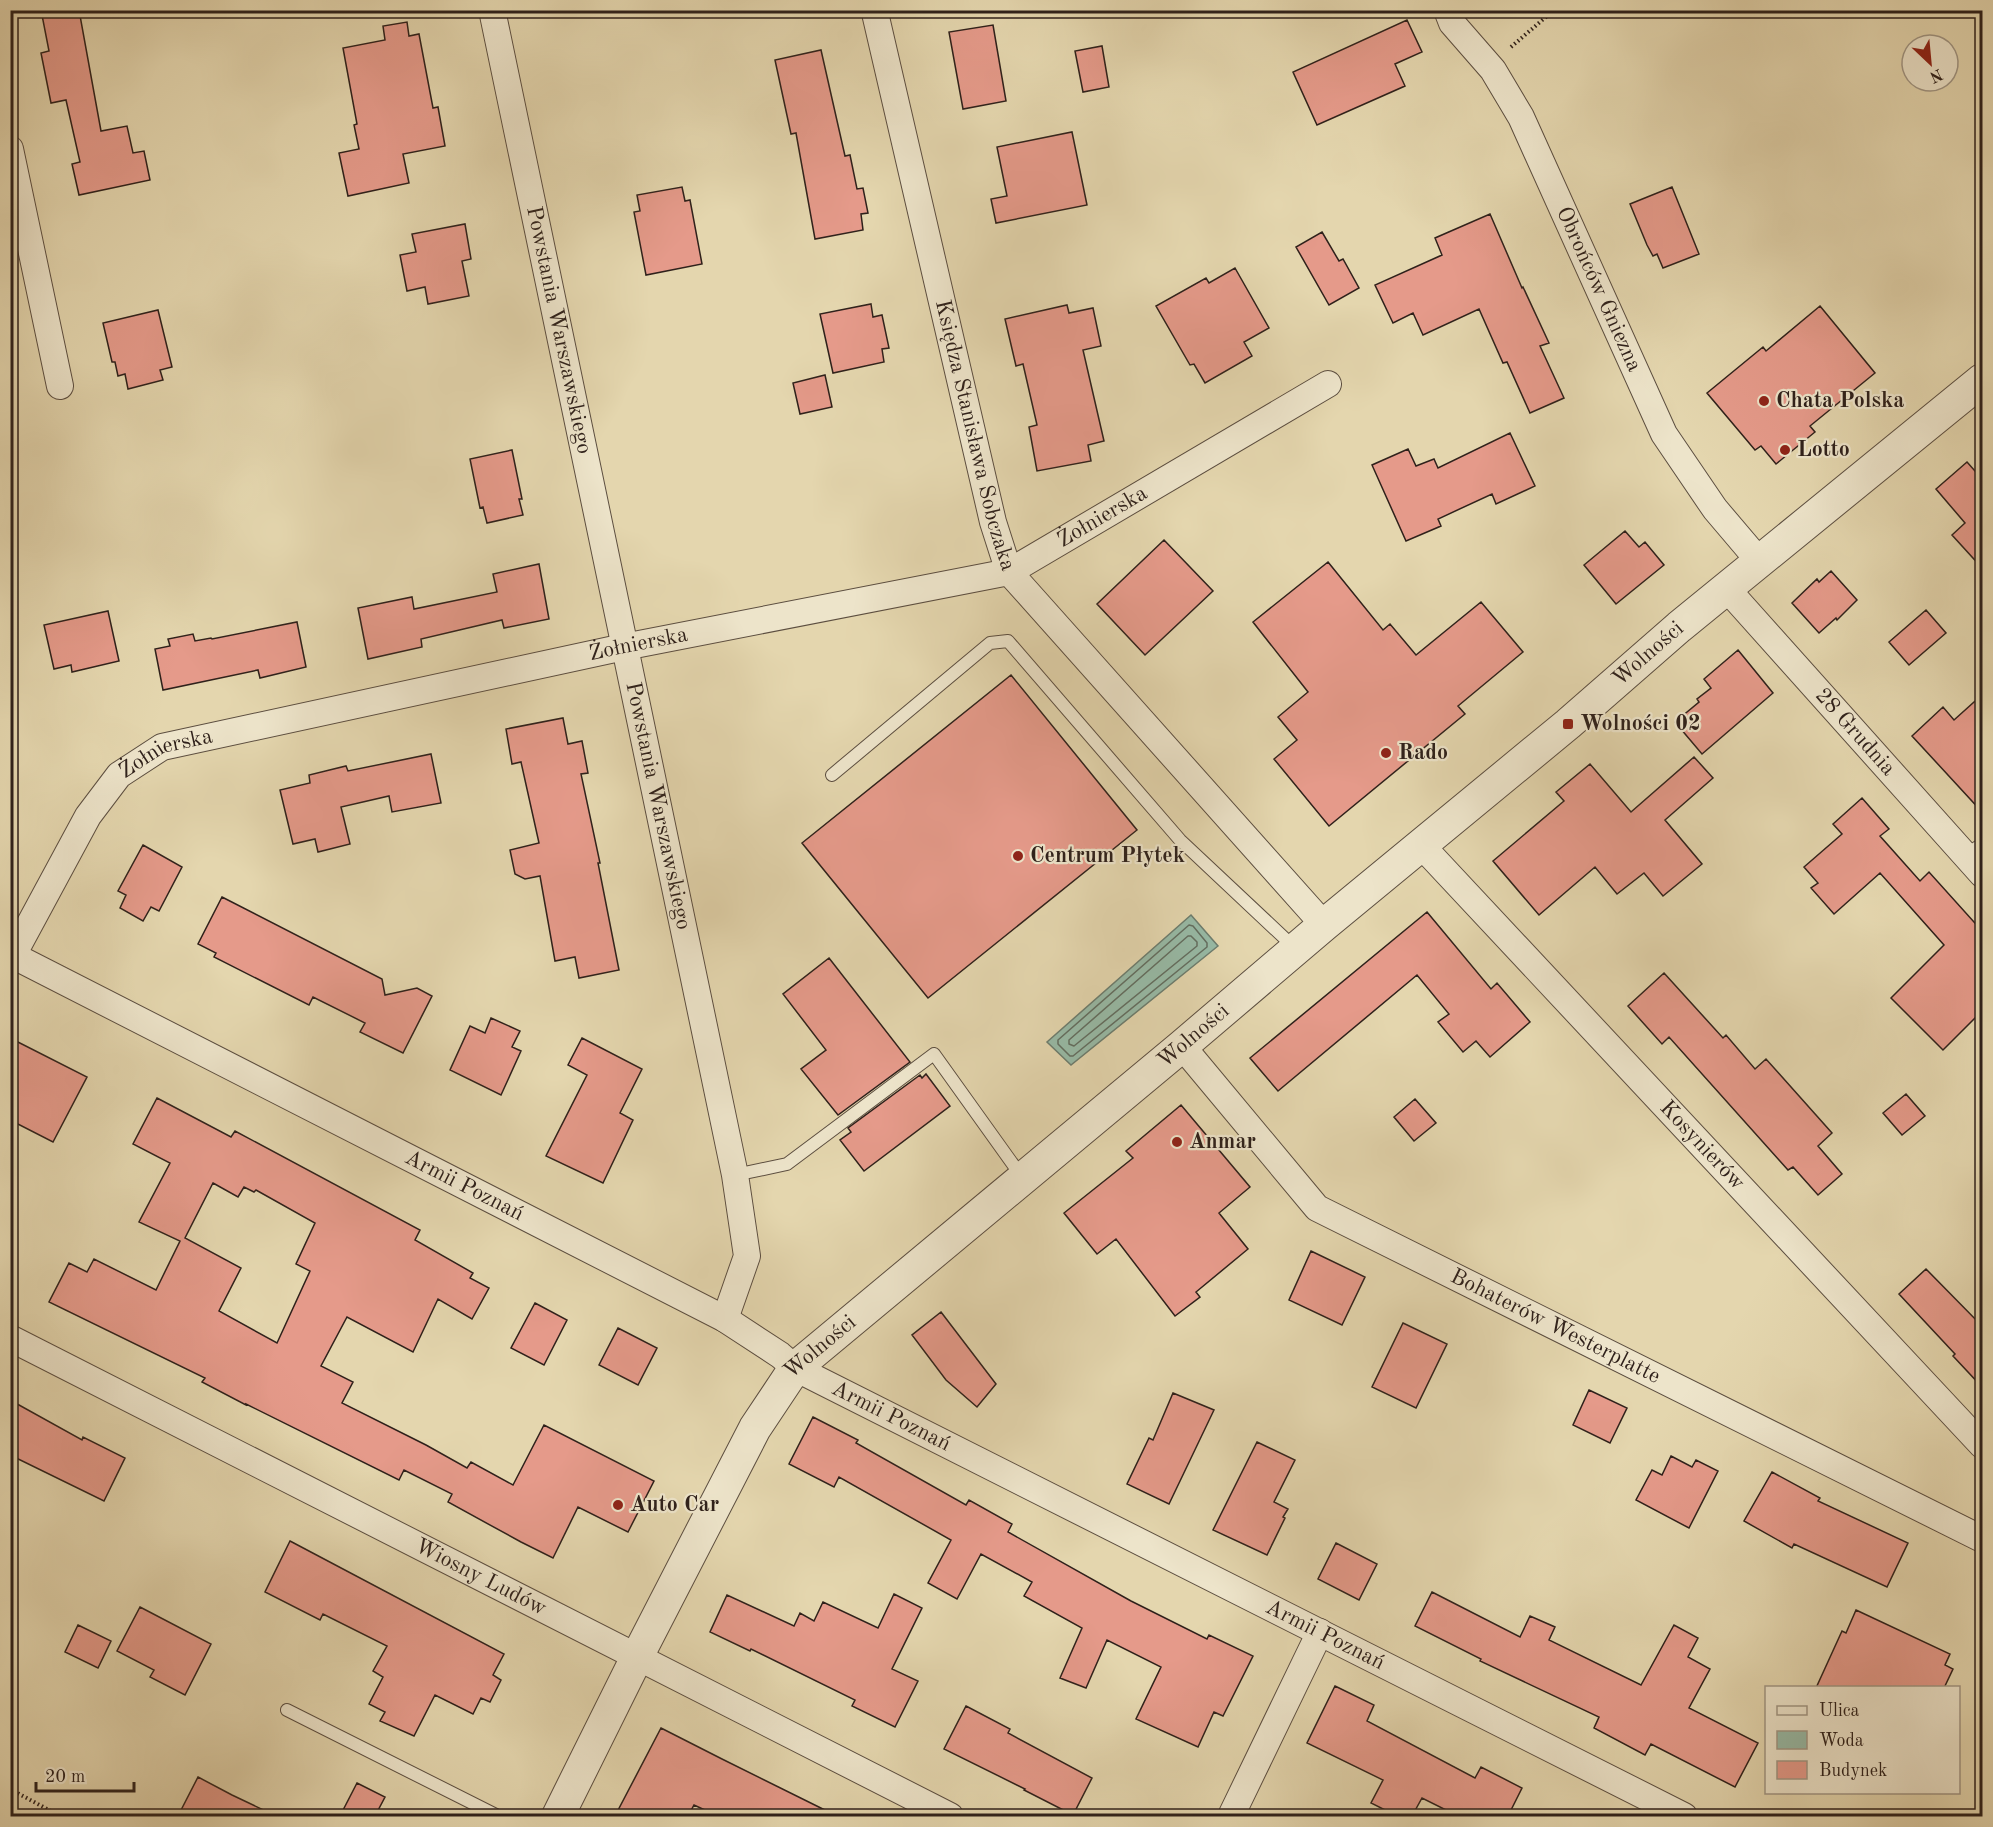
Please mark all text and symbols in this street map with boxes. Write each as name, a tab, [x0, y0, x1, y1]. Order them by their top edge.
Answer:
north arrow	[1900, 33, 1960, 93]
text: N	[1926, 65, 1945, 85]
street label: Powstania Warszawskiego	[522, 204, 595, 456]
street label: Obrońców Gniezna	[1552, 204, 1645, 375]
street label: Księdza Stanisława Sobczaka	[931, 298, 1019, 574]
place label: Chata Polska	[1776, 390, 1904, 412]
marker: Chata Polska	[1757, 394, 1771, 408]
place label: Lotto	[1797, 439, 1850, 461]
marker: Lotto	[1778, 443, 1792, 457]
street label: Żołnierska	[1052, 482, 1151, 552]
street label: Wolności	[1609, 617, 1688, 690]
street label: Żołnierska	[586, 624, 690, 665]
street label: Powstania Warszawskiego	[621, 680, 695, 932]
street label: 28 Grudnia	[1811, 684, 1899, 780]
place label: Wolności 02	[1580, 713, 1701, 735]
marker: Wolności 02	[1561, 717, 1575, 731]
street label: Żołnierska	[113, 725, 215, 783]
place label: Rado	[1398, 742, 1448, 764]
marker: Rado	[1379, 746, 1393, 760]
place label: Centrum Płytek	[1030, 845, 1185, 867]
marker: Centrum Płytek	[1011, 849, 1025, 863]
street label: Wolności	[1154, 1000, 1234, 1072]
street label: Kosynierów	[1655, 1097, 1749, 1194]
place label: Anmar	[1189, 1131, 1256, 1153]
marker: Anmar	[1170, 1135, 1184, 1149]
street label: Armii Poznań	[401, 1146, 527, 1225]
street label: Bohaterów Westerplatte	[1447, 1265, 1664, 1388]
street label: Wolności	[780, 1311, 860, 1383]
street label: Armii Poznań	[828, 1377, 954, 1456]
place label: Auto Car	[630, 1494, 719, 1516]
marker: Auto Car	[611, 1498, 625, 1512]
street label: Wiosny Ludów	[411, 1535, 550, 1620]
street label: Armii Poznań	[1262, 1596, 1388, 1674]
legend	[1765, 1686, 1960, 1794]
text: Ulica	[1819, 1702, 1860, 1720]
text: Woda	[1819, 1732, 1864, 1750]
scale bar	[36, 1755, 134, 1793]
text: Budynek	[1819, 1762, 1887, 1780]
text: 20 m	[45, 1768, 85, 1786]

